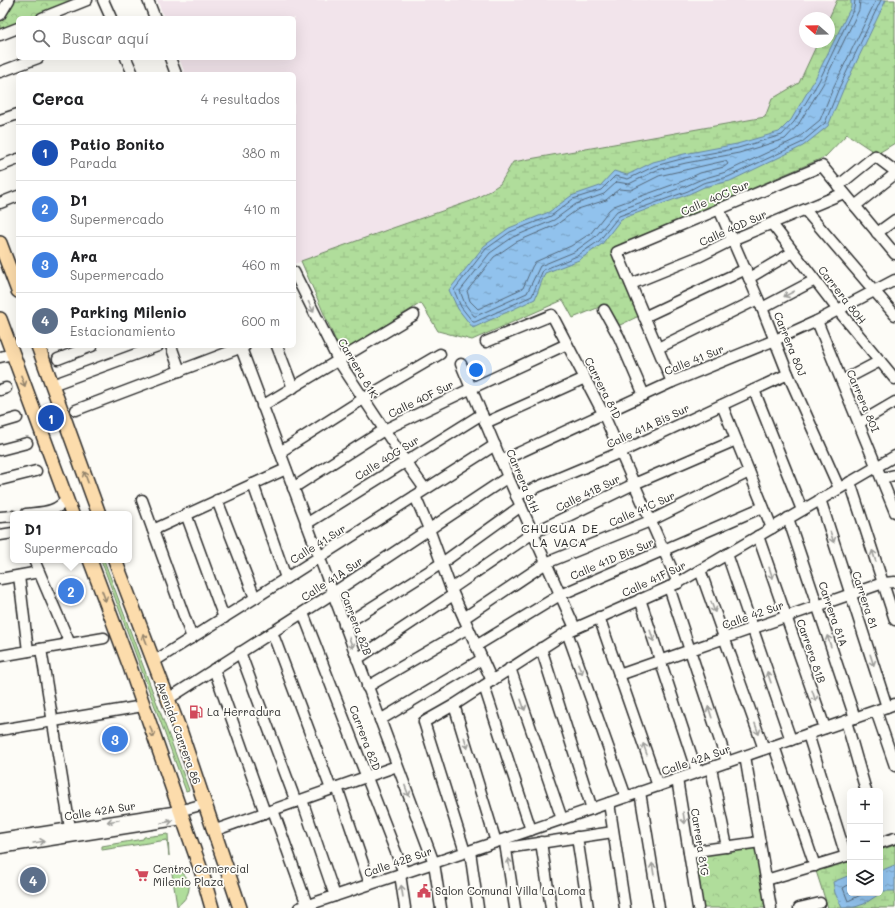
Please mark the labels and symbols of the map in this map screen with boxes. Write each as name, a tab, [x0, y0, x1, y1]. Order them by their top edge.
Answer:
north arrow	[799, 12, 835, 48]
street label: Calle 40C Sur	[678, 176, 751, 219]
street label: Calle 40D Sur	[697, 206, 769, 249]
street label: Carrera 80H	[815, 263, 870, 327]
one-way arrow	[783, 291, 795, 298]
one-way arrow	[308, 301, 316, 313]
street label: Carrera 80J	[771, 310, 810, 378]
street label: Carrera 81K	[335, 335, 382, 400]
street label: Calle 41 Sur	[662, 341, 726, 378]
street label: Carrera 81D	[581, 354, 625, 421]
your location	[466, 360, 486, 380]
street label: Carrera 80I	[844, 367, 883, 435]
one-way arrow	[20, 375, 28, 387]
street label: Calle 40F Sur	[385, 376, 456, 421]
street label: Calle 41A Bis Sur	[604, 400, 692, 451]
pin: 1	[38, 403, 64, 433]
street label: Calle 40G Sur	[352, 432, 422, 483]
street label: Carrera 81H	[503, 447, 544, 515]
street label: Calle 41B Sur	[553, 470, 623, 515]
one-way arrow	[81, 472, 89, 484]
street label: Calle 41C Sur	[606, 487, 677, 530]
street label: Calle 41 Sur	[287, 520, 349, 567]
district label: CHUCUA DE LA VACA	[521, 520, 599, 550]
one-way arrow	[829, 530, 836, 543]
street label: Calle 41D Bis Sur	[568, 534, 656, 583]
one-way arrow	[870, 550, 877, 563]
street label: Calle 41A Sur	[298, 553, 366, 604]
street label: Calle 41F Sur	[619, 557, 688, 600]
one-way arrow	[767, 567, 775, 579]
street label: Carrera 81	[849, 569, 882, 631]
pin: 2	[58, 576, 84, 606]
street label: Carrera 81A	[815, 579, 852, 648]
street label: Carrera 82B	[337, 588, 376, 657]
one-way arrow	[100, 590, 108, 602]
street label: Calle 42 Sur	[720, 597, 786, 632]
one-way arrow	[710, 600, 717, 613]
street label: Carrera 81B	[793, 617, 830, 685]
one-way arrow	[649, 630, 657, 642]
one-way arrow	[140, 633, 148, 645]
one-way arrow	[825, 635, 832, 648]
one-way arrow	[347, 637, 355, 649]
one-way arrow	[869, 654, 876, 667]
one-way arrow	[577, 662, 584, 675]
one-way arrow	[765, 671, 773, 683]
street label: Avenida Carrera 86	[154, 680, 205, 786]
one-way arrow	[810, 689, 818, 701]
one-way arrow	[520, 699, 527, 712]
street label: Carrera 82D	[346, 703, 385, 773]
fuel station icon: La Herradura	[188, 704, 204, 720]
place label: La Herradura	[207, 704, 281, 719]
one-way arrow	[706, 706, 713, 719]
one-way arrow	[753, 723, 761, 735]
pin: 3	[102, 724, 128, 754]
one-way arrow	[149, 726, 157, 738]
one-way arrow	[463, 736, 470, 749]
street label: Calle 42A Sur	[659, 741, 732, 778]
one-way arrow	[641, 743, 648, 756]
one-way arrow	[403, 785, 411, 797]
street label: Calle 42A Sur	[63, 797, 137, 824]
street label: Carrera 81G	[688, 807, 713, 877]
one-way arrow	[680, 811, 688, 824]
one-way arrow	[107, 817, 120, 825]
one-way arrow	[160, 818, 173, 826]
one-way arrow	[32, 838, 45, 846]
street label: Calle 42B Sur	[362, 843, 434, 880]
one-way arrow	[505, 858, 513, 871]
place label: Centro Comercial Milenio Plaza	[153, 861, 249, 889]
one-way arrow	[649, 863, 657, 876]
pin: 4	[20, 865, 46, 895]
supermarket icon: Centro Comercial Milenio Plaza	[134, 867, 150, 883]
public building icon: Salon Comunal Villa La Loma	[416, 883, 432, 899]
place label: Salon Comunal Villa La Loma	[435, 883, 586, 898]
one-way arrow	[398, 885, 406, 898]

